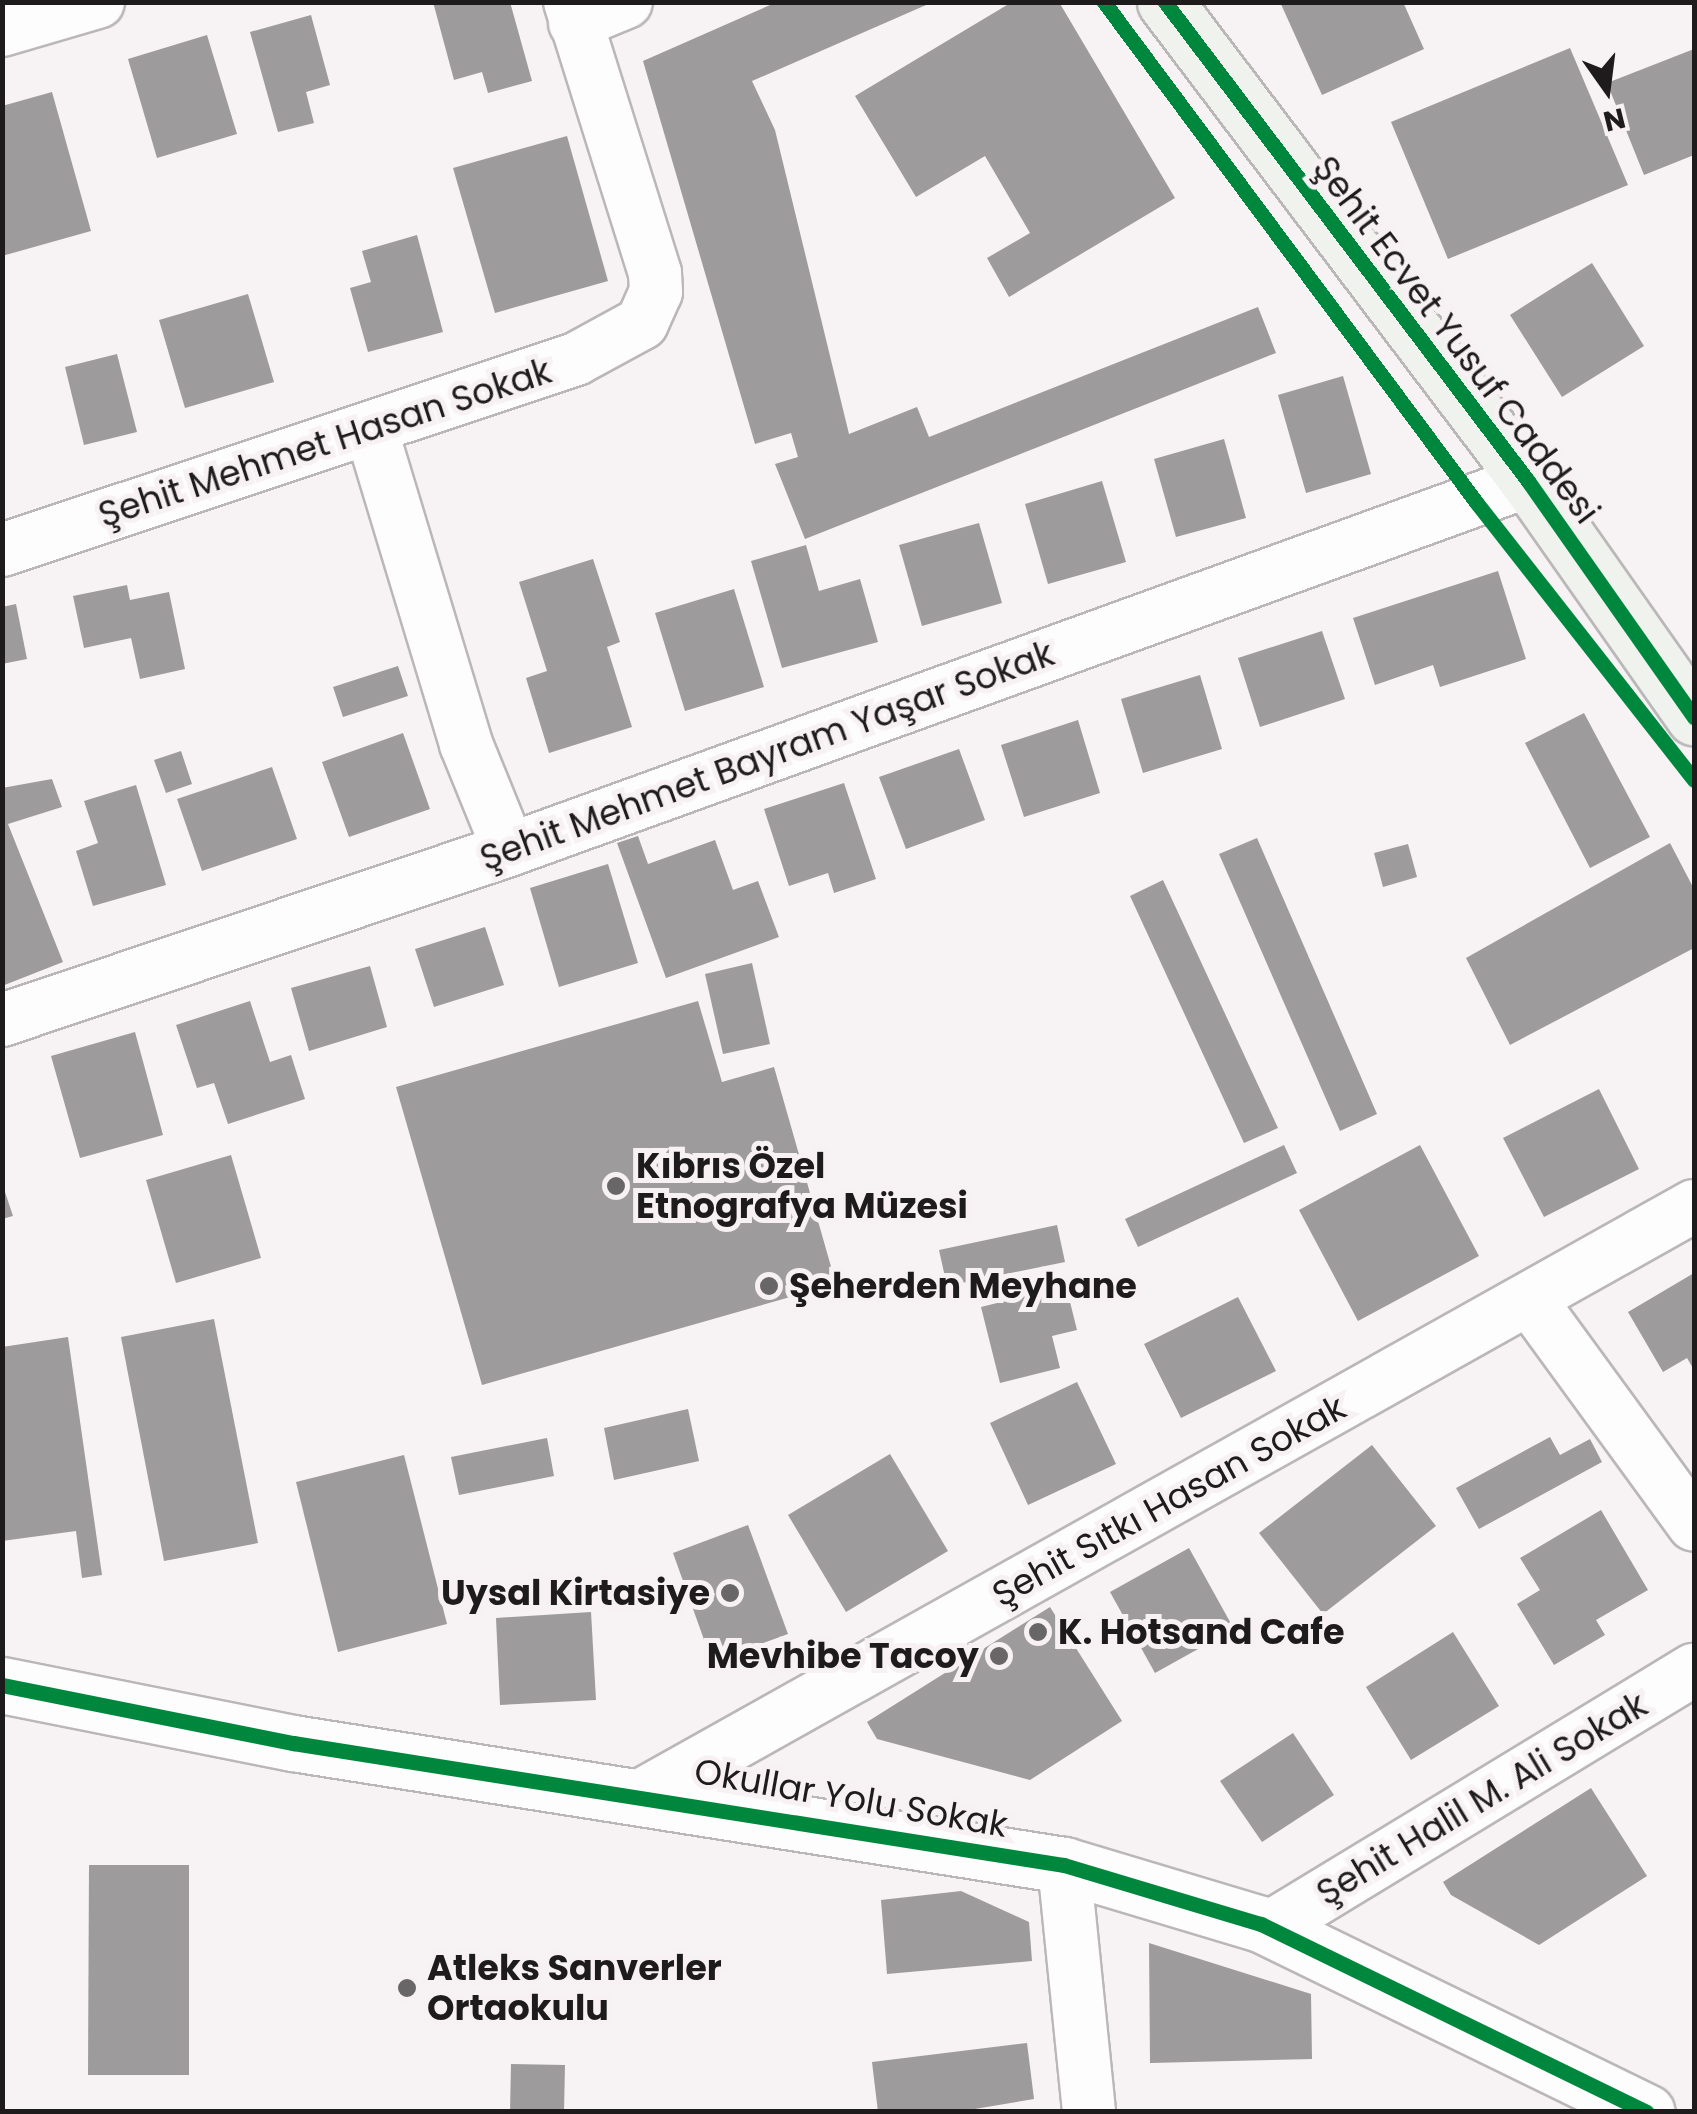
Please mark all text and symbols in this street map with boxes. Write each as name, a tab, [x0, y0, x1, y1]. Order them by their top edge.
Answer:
north arrow	[1557, 40, 1657, 140]
text: N	[1599, 98, 1629, 141]
street label: Şehit Ecvet Yusuf Caddesi	[1304, 148, 1608, 532]
street label: Şehit Mehmet Hasan Sokak	[93, 350, 557, 536]
street label: Şehit Mehmet Bayram Yaşar Sokak	[474, 632, 1060, 880]
place label: Kıbrıs Özel Etnografya Müzesi	[636, 1145, 968, 1227]
marker: Kıbrıs Özel Etnografya Müzesi	[605, 1175, 627, 1197]
place label: Şeherden Meyhane	[789, 1265, 1137, 1307]
marker: Şeherden Meyhane	[758, 1275, 780, 1297]
street label: Şehit Sıtkı Hasan Sokak	[985, 1386, 1353, 1616]
place label: Uysal Kirtasiye	[441, 1572, 710, 1614]
marker: Uysal Kirtasiye	[719, 1582, 741, 1604]
place label: K. Hotsand Cafe	[1058, 1611, 1344, 1653]
marker: K. Hotsand Cafe	[1027, 1621, 1049, 1643]
place label: Mevhibe Tacoy	[707, 1635, 979, 1677]
marker: Mevhibe Tacoy	[988, 1645, 1010, 1667]
street label: Şehit Halil M. Ali Sokak	[1309, 1684, 1655, 1914]
street label: Okullar Yolu Sokak	[691, 1750, 1011, 1846]
place label: Atleks Sanverler Ortaokulu	[427, 1947, 722, 2029]
marker: Atleks Sanverler Ortaokulu	[396, 1977, 418, 1999]

